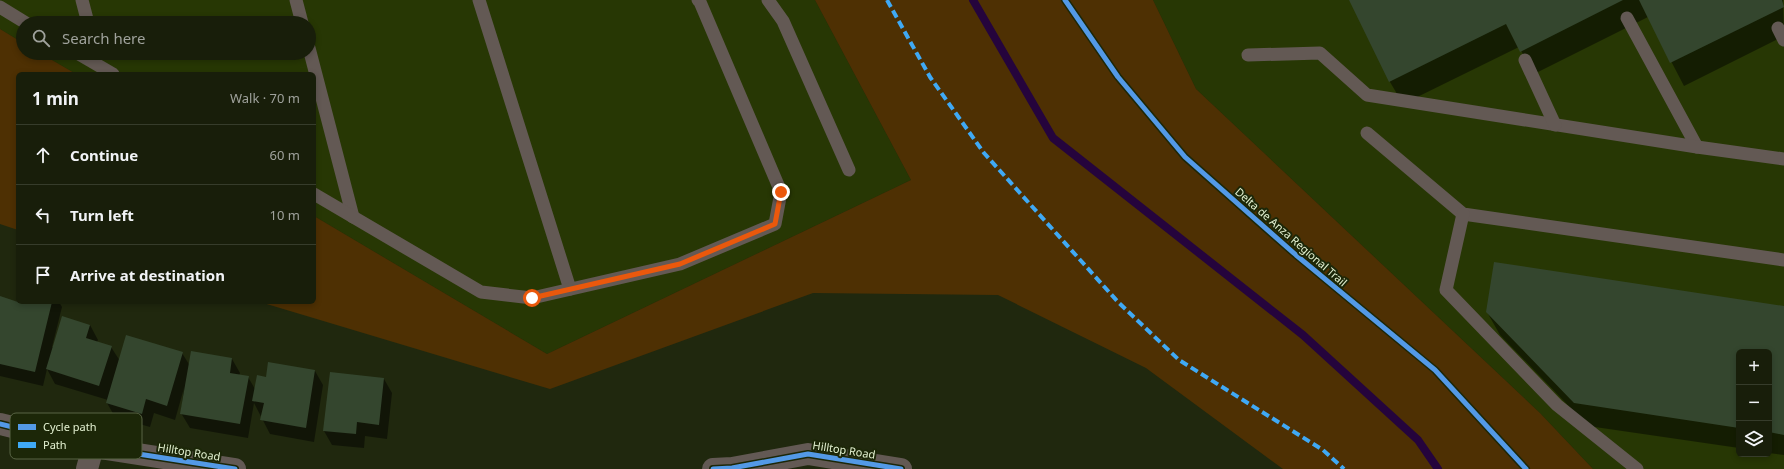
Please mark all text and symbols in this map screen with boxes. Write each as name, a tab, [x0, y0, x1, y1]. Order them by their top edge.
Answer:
search box	[16, 16, 316, 60]
icon: search	[30, 27, 52, 49]
text: Search here	[62, 28, 145, 48]
text: 1 min	[32, 87, 79, 110]
text: Walk · 70 m	[230, 89, 300, 107]
icon: ahead	[32, 144, 54, 166]
text: Continue	[70, 145, 138, 165]
text: 60 m	[270, 146, 300, 164]
route end	[772, 183, 790, 201]
street label: Delta de Anza Regional Trail	[1232, 184, 1350, 289]
icon: left	[32, 204, 54, 226]
text: Turn left	[70, 205, 134, 225]
text: 10 m	[270, 206, 300, 224]
icon: arrive	[32, 264, 54, 286]
text: Arrive at destination	[70, 265, 225, 285]
route start	[523, 289, 541, 307]
map controls	[1736, 349, 1772, 457]
button: +	[1736, 349, 1772, 385]
button: −	[1736, 385, 1772, 421]
legend	[10, 413, 142, 459]
text: Cycle path	[43, 419, 96, 434]
button: layers	[1736, 421, 1772, 457]
text: Path	[43, 437, 67, 452]
street label: Hilltop Road	[812, 437, 877, 462]
street label: Hilltop Road	[157, 439, 222, 464]

